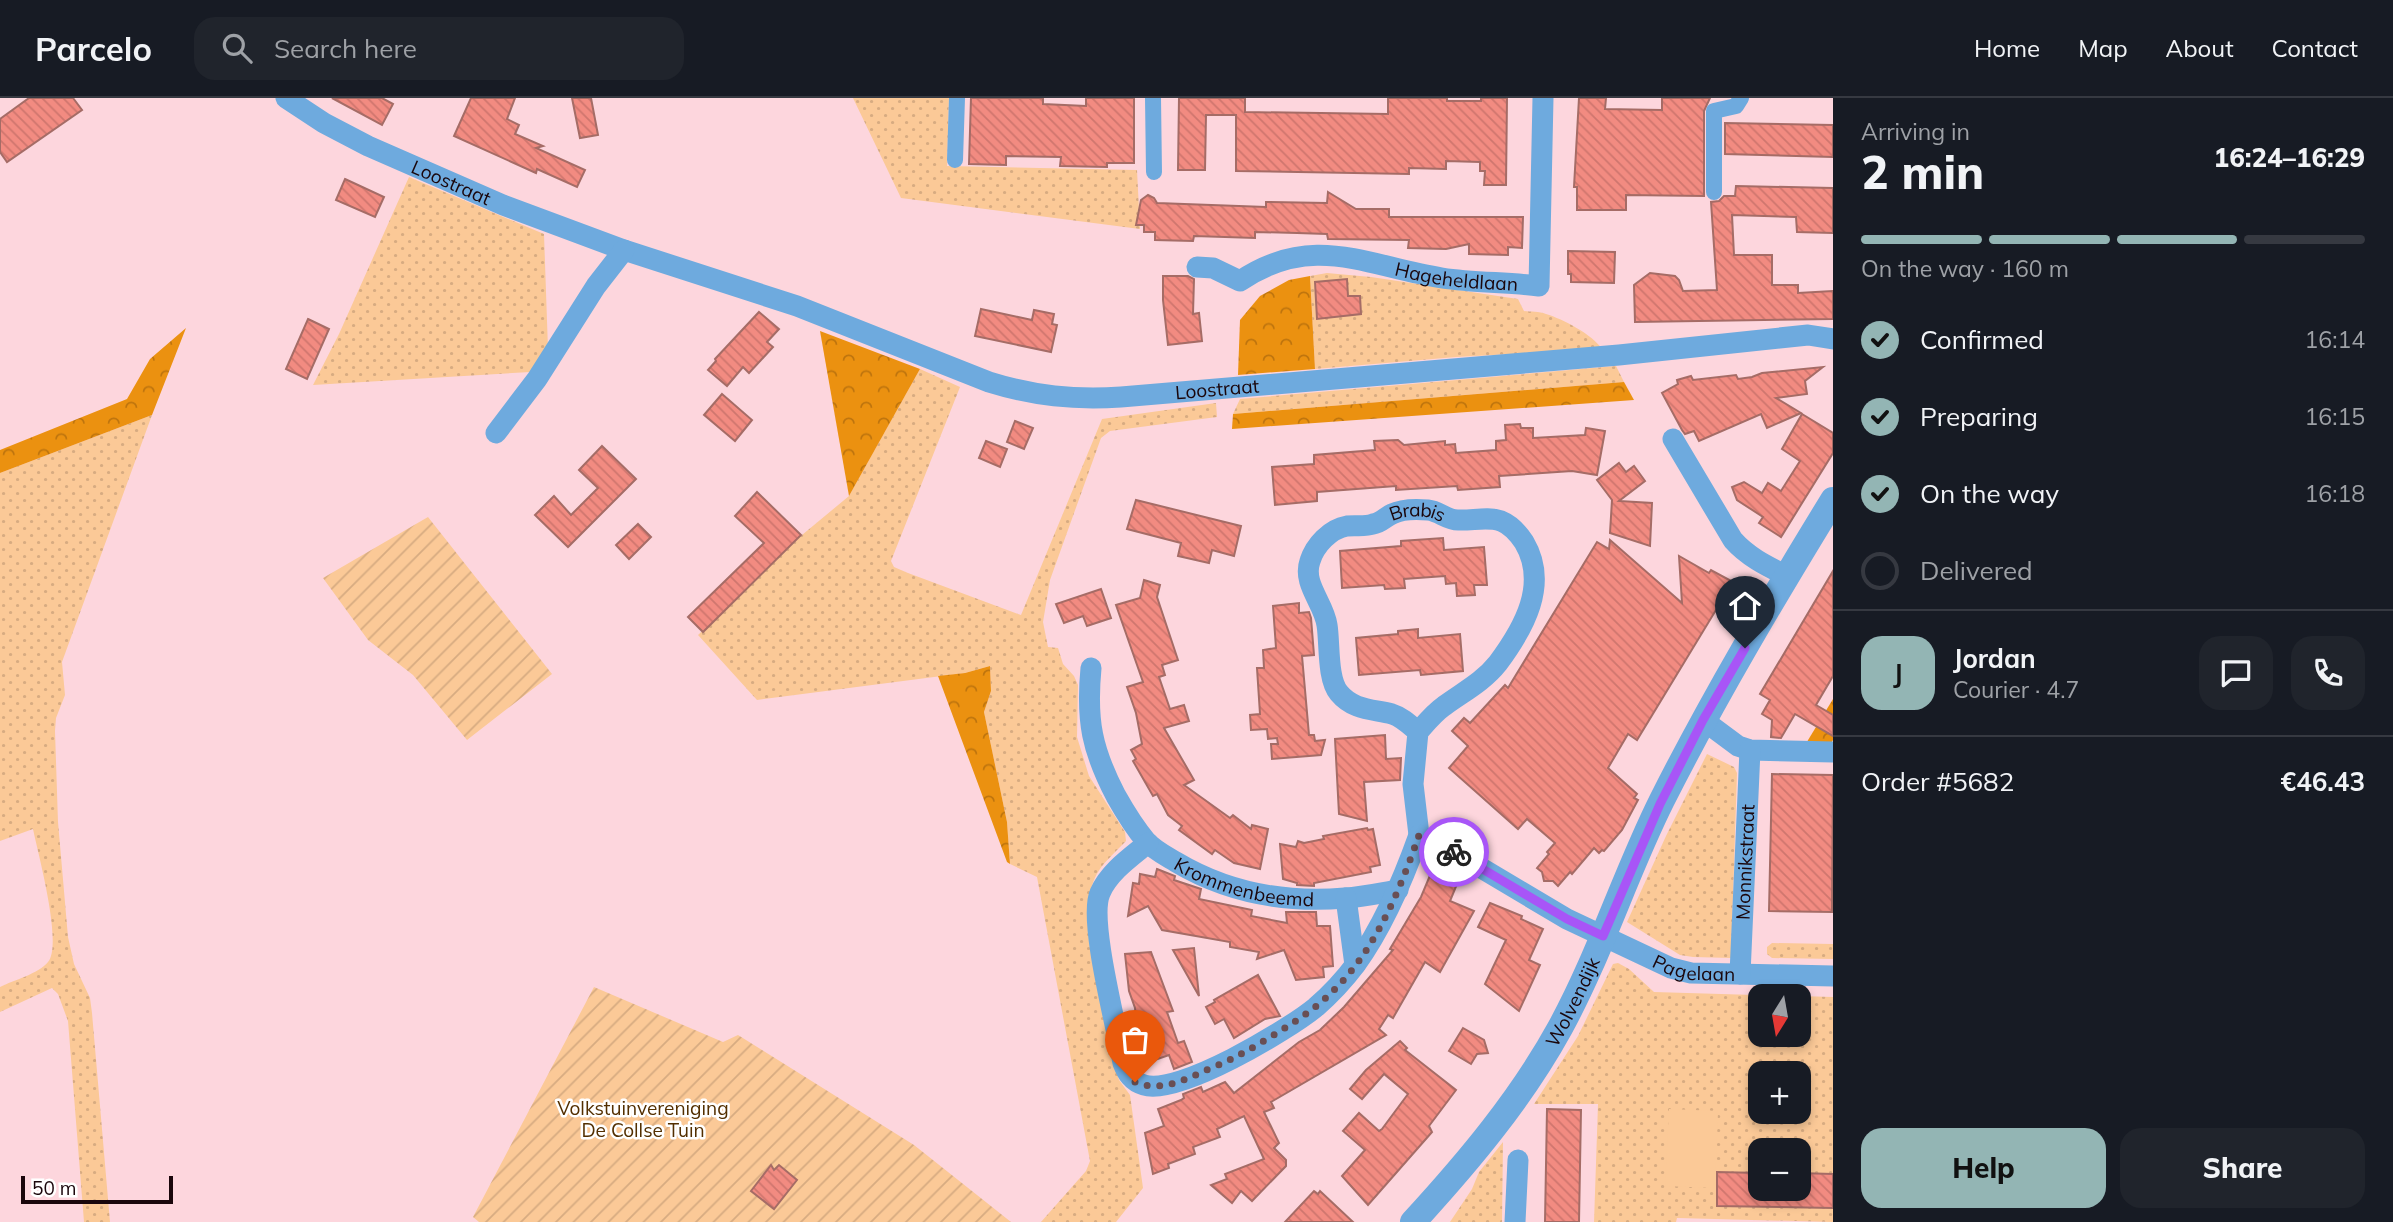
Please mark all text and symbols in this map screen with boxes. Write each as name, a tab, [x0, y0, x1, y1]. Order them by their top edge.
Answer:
search box	[194, 17, 684, 80]
text: Parcelo	[35, 28, 152, 69]
icon: search	[218, 29, 256, 67]
text: Search here	[274, 32, 417, 65]
text: Home	[1974, 33, 2040, 63]
text: Map	[2078, 33, 2128, 63]
text: About	[2166, 33, 2234, 63]
text: Contact	[2272, 33, 2358, 63]
text: Arriving in	[1861, 117, 1970, 146]
text: 16:24–16:29	[2214, 141, 2365, 174]
text: 2 min	[1861, 143, 1984, 201]
street label: Loostraat	[408, 155, 495, 210]
text: On the way · 160 m	[1861, 254, 2069, 283]
street label: Hageheldlaan	[1393, 257, 1519, 296]
icon: check	[1861, 321, 1899, 359]
text: Confirmed	[1920, 323, 2044, 356]
text: 16:14	[2305, 325, 2365, 354]
street label: Loostraat	[1174, 373, 1260, 404]
icon: check	[1861, 398, 1899, 436]
text: Preparing	[1920, 400, 2038, 433]
text: 16:15	[2305, 402, 2365, 431]
icon: check	[1861, 475, 1899, 513]
text: On the way	[1920, 477, 2059, 510]
text: 16:18	[2305, 479, 2365, 508]
street label: Brabis	[1386, 497, 1450, 527]
text: Delivered	[1920, 554, 2033, 587]
pin	[1715, 576, 1775, 648]
icon: home	[1726, 587, 1764, 625]
button: chat	[2199, 636, 2273, 710]
button: phone	[2291, 636, 2365, 710]
text: Jordan	[1953, 642, 2036, 675]
text: J	[1893, 657, 1903, 690]
text: Courier · 4.7	[1953, 675, 2079, 704]
text: Order #5682	[1861, 765, 2014, 798]
text: €46.43	[2281, 765, 2365, 798]
street label: Monnikstraat	[1730, 803, 1760, 921]
courier	[1419, 817, 1489, 887]
icon: bike	[1435, 833, 1473, 871]
street label: Krommenbeemd	[1170, 852, 1314, 911]
street label: Pagelaan	[1649, 949, 1735, 986]
street label: Wolvendijk	[1540, 953, 1605, 1051]
north arrow	[1748, 984, 1811, 1046]
map controls	[1748, 984, 1811, 1201]
pin	[1105, 1010, 1165, 1082]
icon: bag	[1116, 1021, 1154, 1059]
button: +	[1748, 1061, 1811, 1124]
park label: Volkstuinvereniging De Collse Tuin	[557, 1096, 729, 1142]
button: Help	[1861, 1128, 2106, 1208]
button: Share	[2120, 1128, 2365, 1208]
button: −	[1748, 1138, 1811, 1201]
scale bar	[21, 1173, 173, 1205]
text: 50 m	[32, 1176, 76, 1200]

